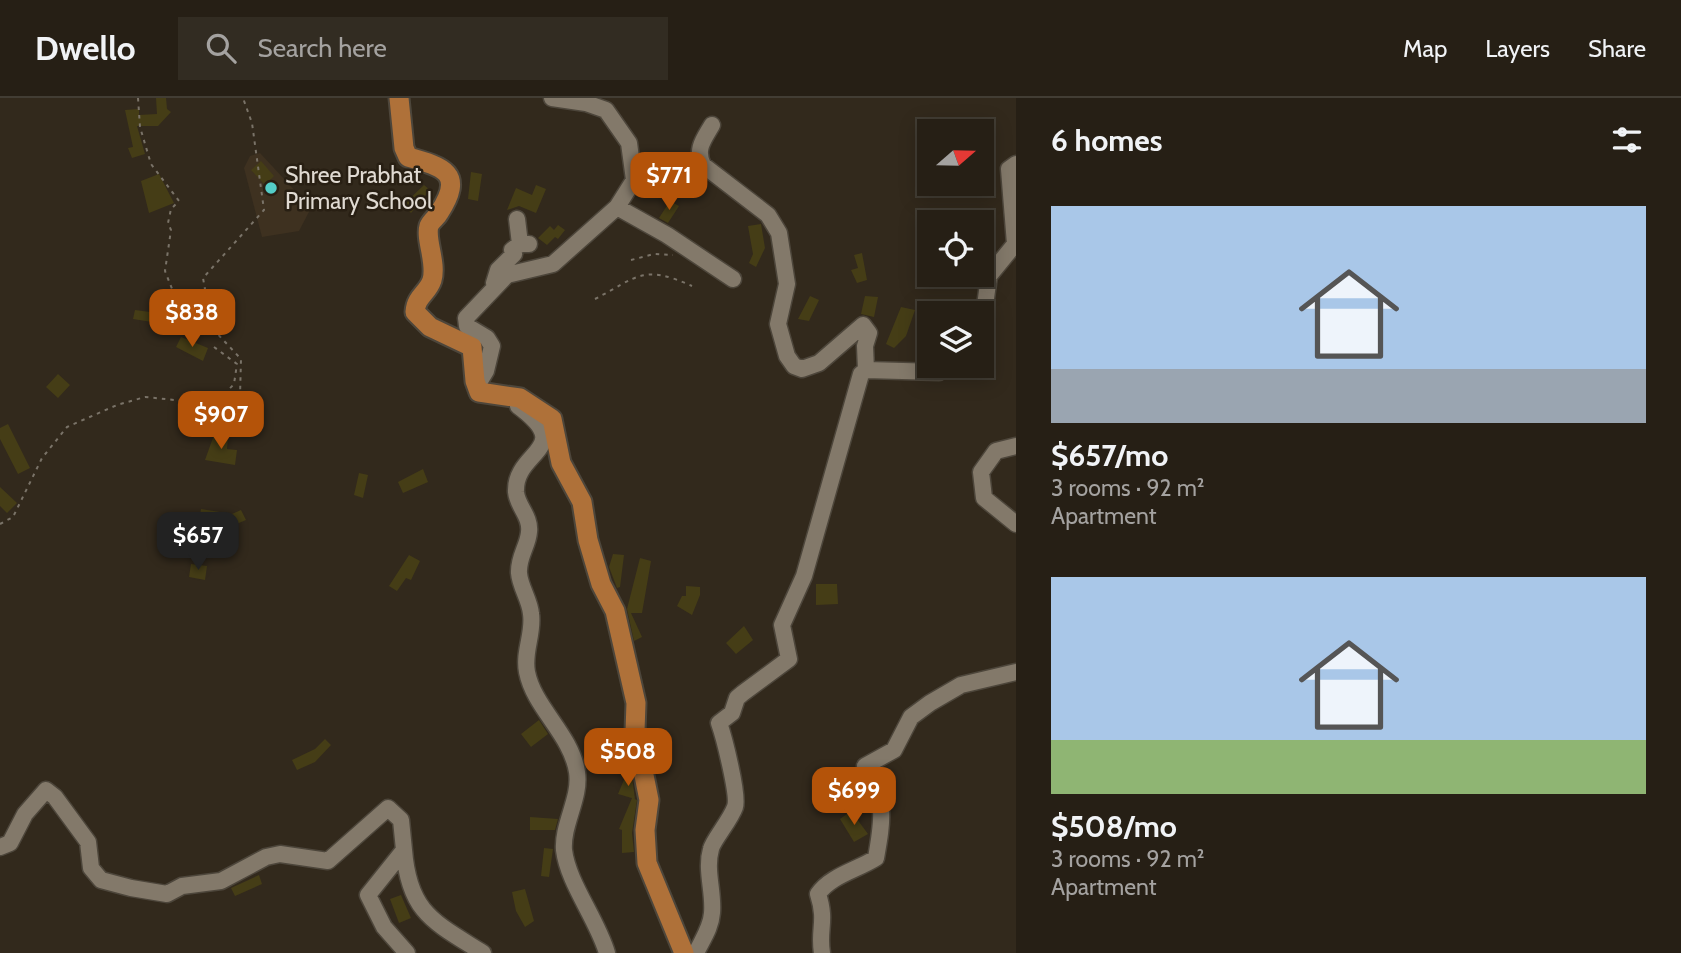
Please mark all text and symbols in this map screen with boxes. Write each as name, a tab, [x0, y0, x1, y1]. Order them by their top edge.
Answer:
search box	[178, 17, 668, 80]
text: Dwello	[35, 28, 136, 68]
icon: search	[202, 29, 240, 67]
text: Search here	[258, 32, 387, 64]
text: Map	[1403, 34, 1447, 63]
text: Layers	[1485, 34, 1550, 63]
text: Share	[1588, 34, 1646, 63]
north arrow	[917, 119, 994, 196]
map controls	[917, 119, 994, 378]
icon: filters	[1608, 121, 1646, 159]
text: 6 homes	[1051, 122, 1162, 159]
pin: $771	[628, 152, 710, 212]
place label: Shree Prabhat Primary School	[285, 161, 433, 215]
text: $771	[646, 161, 692, 189]
marker: Shree Prabhat Primary School	[263, 180, 279, 196]
button: locate	[917, 210, 994, 287]
icon: home	[1286, 251, 1412, 377]
pin: $838	[151, 289, 233, 349]
text: $838	[165, 298, 219, 326]
button: layers	[917, 301, 994, 378]
pin: $907	[180, 392, 262, 451]
text: $907	[194, 400, 248, 428]
text: $657/mo	[1051, 437, 1168, 474]
text: 3 rooms · 92 m²	[1051, 474, 1205, 502]
text: Apartment	[1051, 502, 1156, 530]
pin: $657	[157, 512, 239, 572]
text: $657	[173, 521, 223, 549]
icon: home	[1286, 622, 1412, 748]
pin: $508	[587, 728, 669, 788]
text: $508	[600, 737, 656, 765]
pin: $699	[813, 768, 895, 827]
text: $699	[828, 776, 880, 804]
text: $508/mo	[1051, 808, 1177, 845]
text: 3 rooms · 92 m²	[1051, 845, 1205, 873]
text: Apartment	[1051, 873, 1156, 901]

